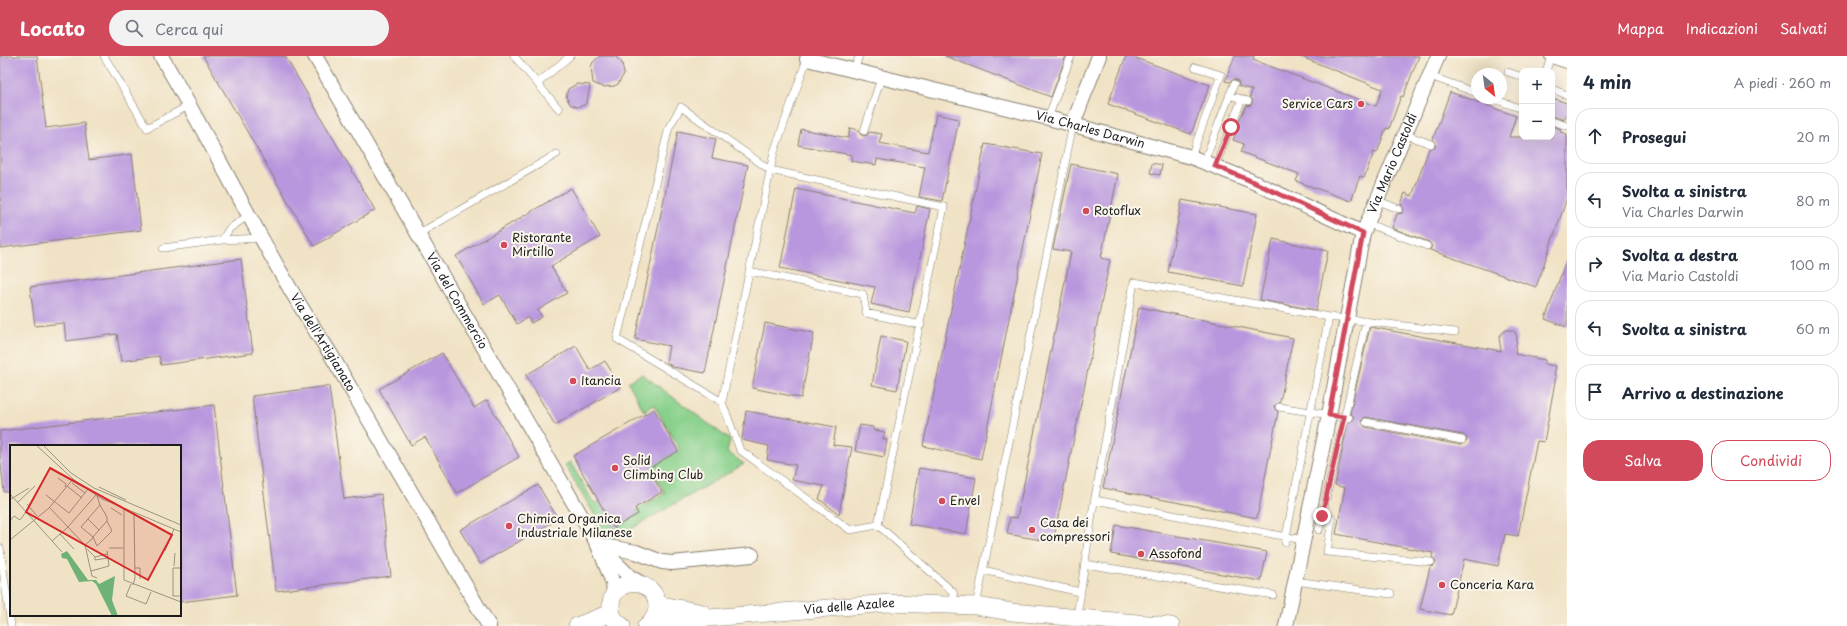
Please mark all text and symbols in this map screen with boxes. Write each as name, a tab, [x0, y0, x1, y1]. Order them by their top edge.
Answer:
search box	[109, 10, 389, 46]
text: Locato	[20, 14, 85, 42]
icon: search	[123, 17, 145, 39]
text: Cerca qui	[155, 17, 223, 40]
text: Mappa	[1617, 18, 1664, 39]
text: Indicazioni	[1686, 18, 1758, 39]
text: Salvati	[1780, 18, 1827, 39]
north arrow	[1471, 68, 1507, 104]
map controls	[1519, 68, 1555, 140]
button: +	[1519, 68, 1555, 104]
text: 4 min	[1583, 69, 1631, 95]
text: A piedi · 260 m	[1734, 73, 1831, 92]
place label: Service Cars	[1282, 94, 1354, 112]
marker: Service Cars	[1356, 99, 1366, 109]
button: −	[1519, 104, 1555, 140]
street label: Via Charles Darwin	[1034, 105, 1147, 152]
street label: Via Mario Castoldi	[1362, 110, 1421, 216]
route start	[1222, 118, 1240, 136]
icon: ahead	[1584, 125, 1606, 147]
text: Prosegui	[1622, 125, 1686, 148]
text: 20 m	[1796, 127, 1830, 146]
text: Svolta a sinistra	[1622, 179, 1747, 202]
icon: left	[1584, 189, 1606, 211]
text: 80 m	[1796, 191, 1830, 210]
place label: Rotoflux	[1094, 201, 1141, 219]
text: Via Charles Darwin	[1622, 202, 1744, 221]
marker: Rotoflux	[1081, 206, 1091, 216]
place label: Ristorante Mirtillo	[512, 228, 572, 260]
marker: Ristorante Mirtillo	[499, 240, 509, 250]
text: Svolta a destra	[1622, 243, 1738, 266]
street label: Via del Commercio	[423, 249, 493, 352]
icon: right	[1584, 253, 1606, 275]
text: 100 m	[1790, 255, 1830, 274]
text: Via Mario Castoldi	[1622, 266, 1739, 285]
street label: Via dell'Artigianato	[287, 289, 361, 395]
icon: left	[1584, 317, 1606, 339]
text: Svolta a sinistra	[1622, 317, 1747, 340]
text: 60 m	[1796, 319, 1830, 338]
place label: Itancia	[581, 371, 622, 389]
marker: Itancia	[568, 376, 578, 386]
icon: arrive	[1584, 381, 1606, 403]
text: Arrivo a destinazione	[1622, 381, 1784, 404]
button: Salva	[1583, 440, 1703, 481]
button: Condividi	[1711, 440, 1831, 481]
inset map	[10, 445, 181, 616]
place label: Solid Climbing Club	[623, 451, 703, 483]
marker: Solid Climbing Club	[610, 463, 620, 473]
place label: Envel	[950, 491, 980, 509]
marker: Envel	[937, 496, 947, 506]
route end	[1313, 507, 1331, 525]
place label: Chimica Organica Industriale Milanese	[517, 509, 633, 541]
place label: Casa dei compressori	[1040, 513, 1110, 545]
marker: Chimica Organica Industriale Milanese	[504, 521, 514, 531]
marker: Casa dei compressori	[1027, 525, 1037, 535]
place label: Assofond	[1149, 544, 1202, 562]
marker: Assofond	[1136, 549, 1146, 559]
place label: Conceria Kara	[1450, 575, 1534, 593]
marker: Conceria Kara	[1437, 580, 1447, 590]
street label: Via delle Azalee	[803, 593, 896, 618]

